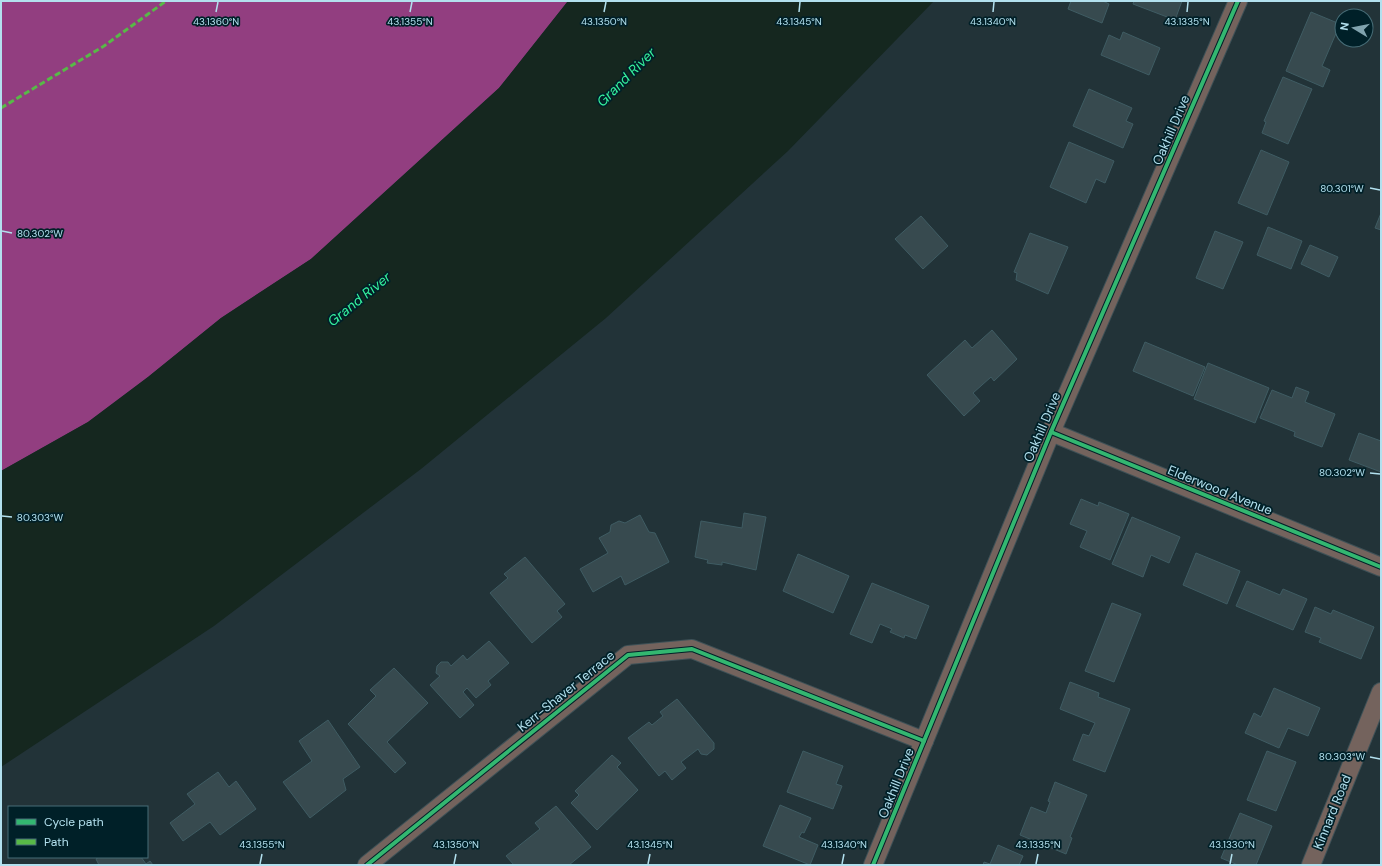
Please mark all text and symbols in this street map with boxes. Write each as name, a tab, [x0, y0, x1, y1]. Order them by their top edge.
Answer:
north arrow	[1334, 8, 1374, 48]
text: 43.1360°N	[193, 15, 239, 28]
text: 43.1355°N	[387, 15, 433, 28]
text: 43.1350°N	[581, 15, 627, 28]
text: 43.1345°N	[776, 15, 822, 28]
text: 43.1340°N	[970, 15, 1016, 28]
text: 43.1335°N	[1164, 15, 1210, 28]
text: N	[1337, 21, 1352, 31]
water label: Grand River	[593, 43, 660, 110]
street label: Oakhill Drive	[1149, 92, 1193, 168]
text: 80.301°W	[1320, 182, 1364, 195]
text: 80.302°W	[17, 227, 63, 240]
water label: Grand River	[324, 267, 395, 330]
street label: Oakhill Drive	[1020, 389, 1064, 465]
street label: Elderwood Avenue	[1165, 461, 1275, 519]
text: 80.302°W	[1319, 466, 1365, 479]
text: 80.303°W	[17, 511, 63, 524]
street label: Kerr-Shaver Terrace	[514, 647, 618, 735]
street label: Oakhill Drive	[874, 745, 918, 821]
text: 80.303°W	[1319, 750, 1365, 763]
street label: Kinnard Road	[1309, 772, 1355, 852]
legend	[8, 806, 148, 858]
text: Cycle path	[44, 814, 104, 830]
text: Path	[44, 834, 69, 850]
text: 43.1355°N	[239, 838, 285, 851]
text: 43.1350°N	[433, 838, 479, 851]
text: 43.1345°N	[627, 838, 673, 851]
text: 43.1340°N	[821, 838, 867, 851]
text: 43.1335°N	[1015, 838, 1061, 851]
text: 43.1330°N	[1209, 838, 1255, 851]

